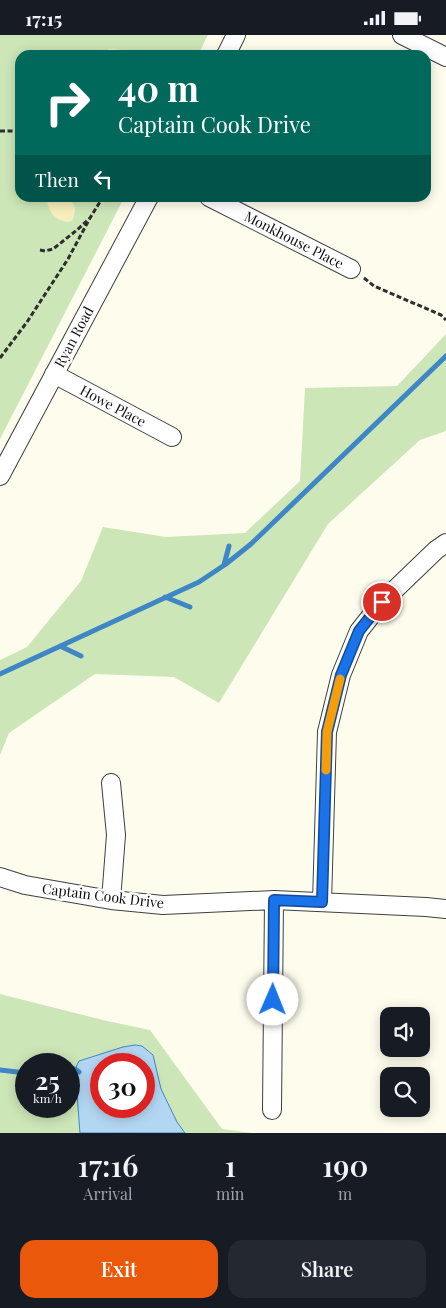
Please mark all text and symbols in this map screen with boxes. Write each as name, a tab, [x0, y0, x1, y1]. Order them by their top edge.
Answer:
text: 17:15	[25, 5, 62, 31]
text: 40 m	[118, 64, 199, 111]
icon: right	[35, 70, 100, 135]
text: Captain Cook Drive	[118, 109, 311, 139]
icon: left	[89, 165, 117, 193]
text: Then	[35, 166, 79, 192]
street label: Monkhouse Place	[241, 206, 347, 273]
street label: Ryan Road	[50, 303, 98, 371]
street label: Howe Place	[77, 380, 150, 431]
pin	[361, 581, 403, 623]
icon: arrive	[368, 588, 396, 616]
street label: Captain Cook Drive	[41, 879, 165, 912]
position arrow	[246, 973, 298, 1025]
map controls	[380, 1007, 430, 1117]
button: sound	[380, 1007, 430, 1057]
speed limit sign: 30	[90, 1053, 155, 1118]
text: 25	[35, 1063, 60, 1096]
button: search	[380, 1067, 430, 1117]
text: km/h	[33, 1090, 62, 1106]
text: 17:16	[78, 1145, 138, 1185]
text: 1	[224, 1145, 236, 1185]
text: 190	[322, 1145, 368, 1185]
text: Arrival	[83, 1183, 133, 1204]
text: min	[216, 1183, 244, 1204]
text: m	[338, 1183, 352, 1204]
button: Exit	[20, 1240, 218, 1298]
button: Share	[228, 1240, 426, 1298]

